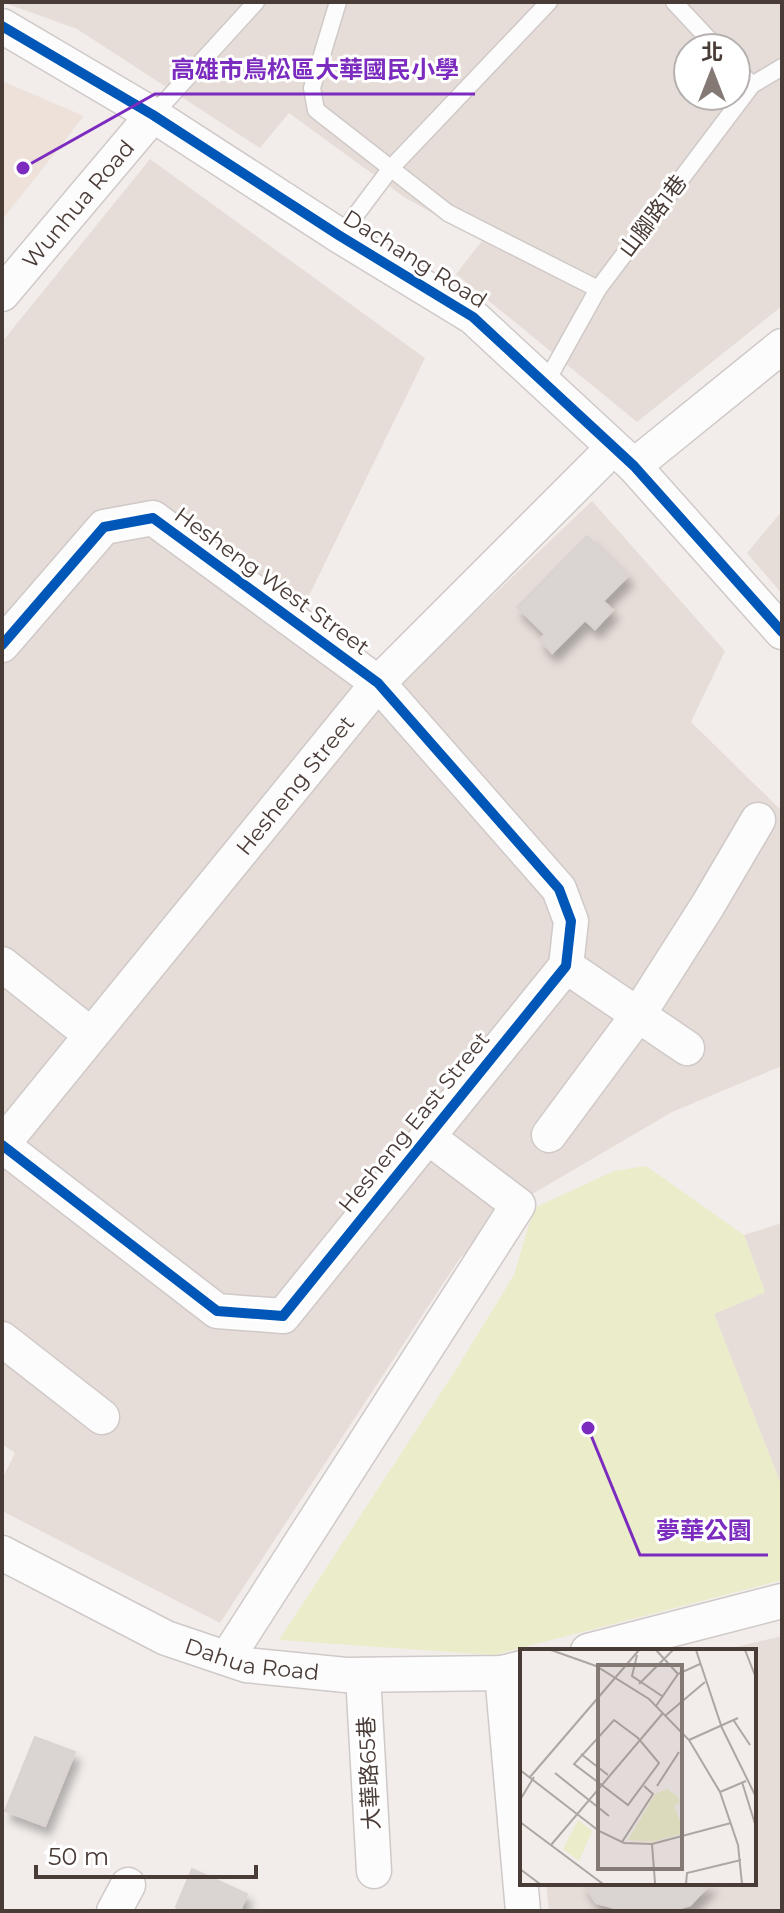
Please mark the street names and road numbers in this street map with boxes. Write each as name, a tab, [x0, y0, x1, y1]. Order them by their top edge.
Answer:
street label: Wunhua Road	[16, 134, 140, 273]
street label: 山腳路1巷	[613, 170, 693, 262]
street label: Dachang Road	[338, 204, 492, 314]
street label: Hesheng West Street	[169, 501, 375, 661]
street label: Hesheng Street	[230, 710, 360, 860]
street label: Hesheng East Street	[333, 1026, 495, 1218]
street label: Dahua Road	[181, 1632, 320, 1686]
street label: 大華路65巷	[353, 1715, 385, 1831]

